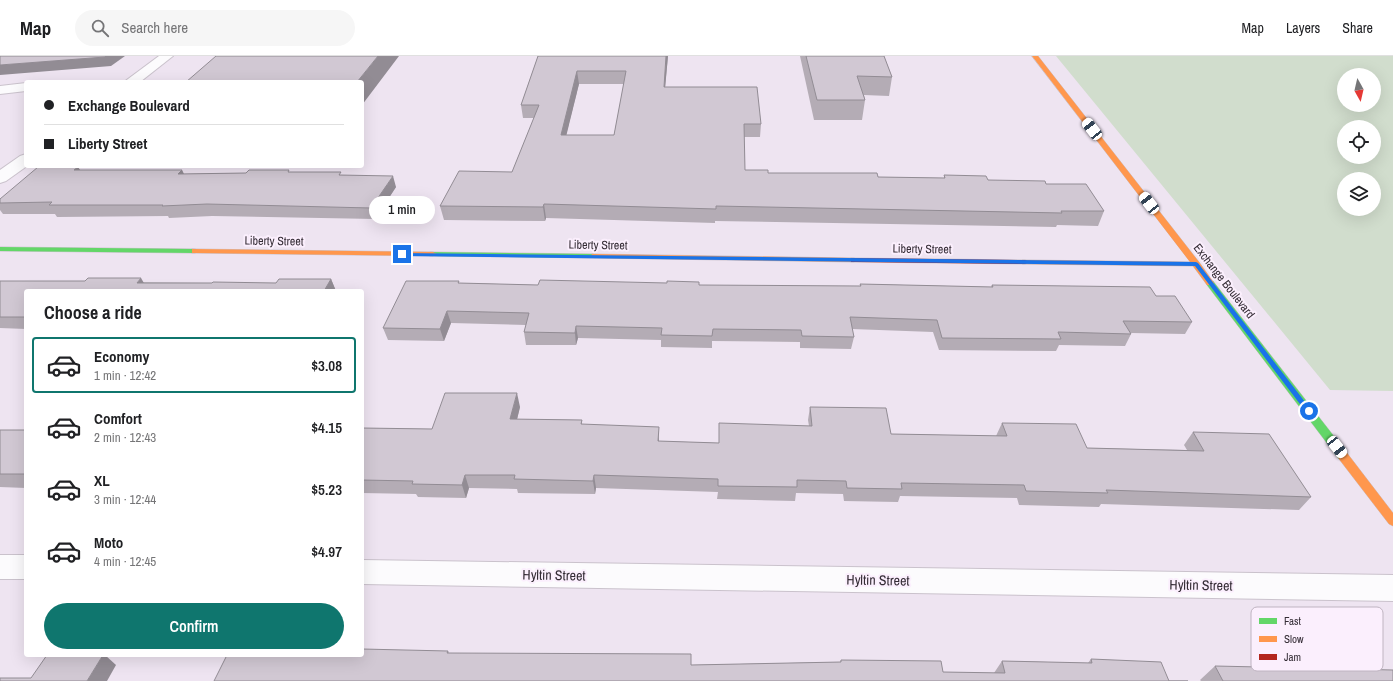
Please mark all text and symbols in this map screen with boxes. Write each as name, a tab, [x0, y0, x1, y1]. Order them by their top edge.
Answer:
search box	[75, 10, 355, 46]
text: Map	[20, 15, 51, 41]
icon: search	[89, 17, 111, 39]
text: Search here	[121, 17, 188, 38]
text: Map	[1242, 19, 1264, 37]
text: Layers	[1286, 19, 1320, 37]
text: Share	[1342, 19, 1373, 37]
north arrow	[1337, 68, 1381, 112]
map controls	[1337, 68, 1381, 216]
text: Exchange Boulevard	[68, 95, 190, 116]
car	[1080, 116, 1104, 142]
button: locate	[1337, 120, 1381, 164]
text: Liberty Street	[68, 133, 147, 154]
button: layers	[1337, 172, 1381, 216]
car	[1137, 190, 1161, 216]
callout: 1 min	[369, 196, 435, 224]
text: 1 min	[388, 201, 416, 218]
street label: Liberty Street	[244, 232, 304, 250]
street label: Liberty Street	[568, 236, 628, 254]
street label: Liberty Street	[892, 240, 952, 258]
street label: Exchange Boulevard	[1190, 240, 1258, 322]
route end	[393, 245, 411, 263]
text: Choose a ride	[44, 300, 142, 325]
text: Economy	[94, 346, 149, 367]
icon: car	[46, 347, 82, 383]
text: $3.08	[311, 355, 342, 376]
text: 1 min · 12:42	[94, 367, 156, 384]
route start	[1300, 402, 1318, 420]
text: Comfort	[94, 408, 142, 429]
icon: car	[46, 409, 82, 445]
text: $4.15	[311, 417, 342, 438]
text: 2 min · 12:43	[94, 429, 156, 446]
car	[1325, 434, 1349, 460]
text: XL	[94, 470, 110, 491]
icon: car	[46, 471, 82, 507]
text: $5.23	[311, 479, 342, 500]
text: 3 min · 12:44	[94, 491, 156, 508]
text: Moto	[94, 532, 123, 553]
icon: car	[46, 533, 82, 569]
text: $4.97	[311, 541, 342, 562]
text: 4 min · 12:45	[94, 553, 156, 570]
street label: Hyltin Street	[522, 565, 586, 585]
street label: Hyltin Street	[846, 570, 910, 590]
street label: Hyltin Street	[1169, 575, 1233, 595]
button: Confirm	[44, 603, 344, 649]
legend	[1251, 607, 1383, 671]
text: Fast	[1284, 614, 1302, 628]
text: Slow	[1284, 632, 1304, 646]
text: Jam	[1284, 650, 1301, 664]

